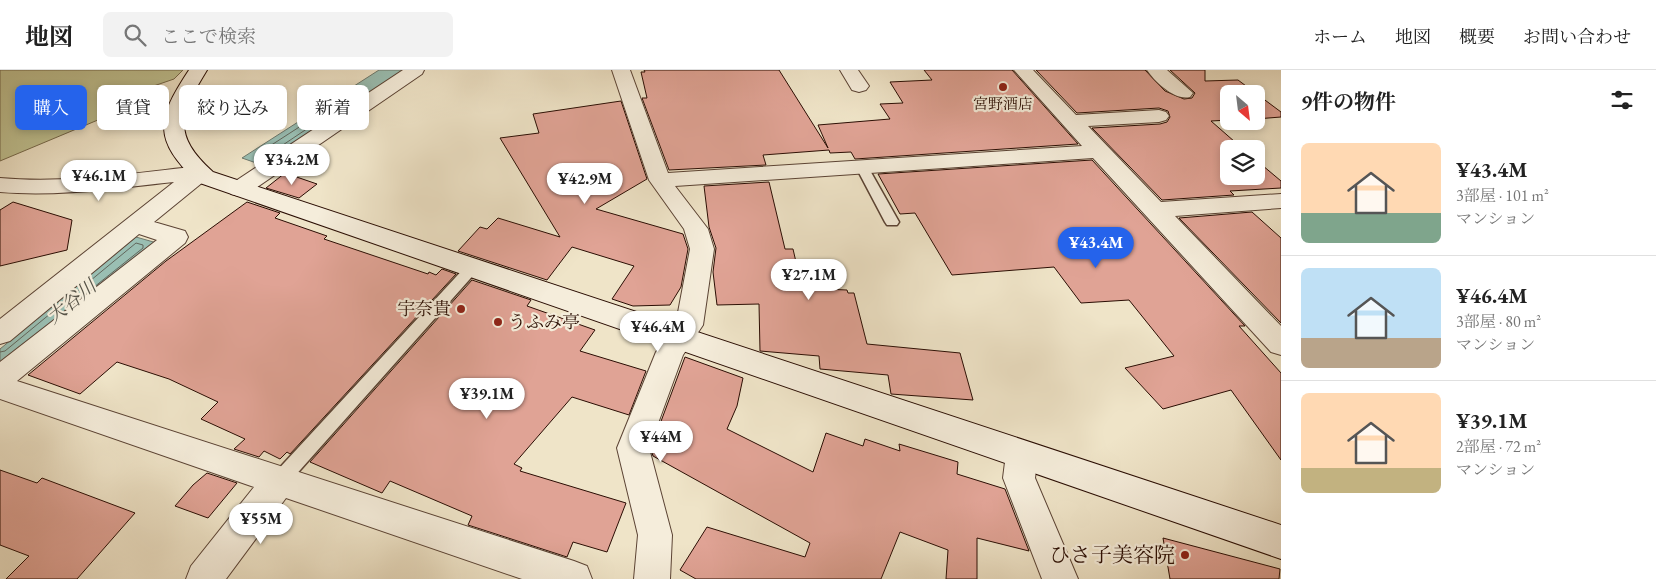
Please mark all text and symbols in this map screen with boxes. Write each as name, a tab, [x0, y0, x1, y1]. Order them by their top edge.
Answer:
search box	[103, 12, 453, 57]
text: 地図	[25, 21, 73, 52]
icon: search	[121, 21, 149, 49]
text: ここで検索	[161, 24, 256, 49]
text: ホーム	[1313, 25, 1367, 48]
text: 地図	[1395, 25, 1431, 48]
text: 概要	[1459, 25, 1495, 48]
text: お問い合わせ	[1523, 25, 1631, 48]
marker: 宮野酒店	[997, 81, 1009, 93]
chip: 購入	[15, 85, 87, 130]
chip: 賃貸	[97, 85, 169, 130]
chip: 絞り込み	[179, 85, 287, 130]
chip: 新着	[297, 85, 369, 130]
north arrow	[1220, 85, 1265, 130]
map controls	[1220, 85, 1265, 185]
icon: filters	[1608, 86, 1636, 114]
text: 9件の物件	[1301, 88, 1396, 115]
place label: 宮野酒店	[973, 94, 1033, 113]
button: layers	[1220, 140, 1265, 185]
pin: ¥34.2M	[251, 144, 333, 186]
text: ¥34.2M	[265, 149, 319, 170]
text: ¥43.4M	[1456, 156, 1527, 183]
pin: ¥46.1M	[58, 160, 140, 202]
pin: ¥42.9M	[544, 162, 626, 205]
icon: home	[1341, 163, 1401, 223]
text: ¥46.1M	[72, 165, 126, 186]
text: ¥42.9M	[558, 168, 612, 189]
text: 3部屋 · 101 m²	[1456, 185, 1549, 206]
text: マンション	[1456, 208, 1535, 229]
pin: ¥43.4M	[1055, 226, 1137, 269]
text: ¥43.4M	[1069, 232, 1123, 253]
pin: ¥27.1M	[768, 258, 850, 301]
text: ¥27.1M	[782, 264, 836, 285]
water label: 大谷川	[41, 272, 103, 329]
text: ¥46.4M	[1456, 282, 1527, 309]
icon: home	[1341, 288, 1401, 348]
place label: 宇奈貴	[397, 297, 451, 320]
marker: 宇奈貴	[455, 303, 467, 315]
place label: うふみ亭	[508, 310, 580, 333]
pin: ¥46.4M	[617, 310, 699, 353]
text: 3部屋 · 80 m²	[1456, 311, 1541, 332]
marker: うふみ亭	[492, 316, 504, 328]
text: ¥46.4M	[631, 316, 685, 337]
text: マンション	[1456, 334, 1535, 355]
pin: ¥39.1M	[446, 378, 528, 420]
text: ¥39.1M	[460, 383, 514, 404]
text: ¥39.1M	[1456, 407, 1527, 434]
icon: home	[1341, 413, 1401, 473]
pin: ¥44M	[631, 420, 691, 463]
text: ¥44M	[640, 426, 682, 447]
text: 2部屋 · 72 m²	[1456, 436, 1541, 457]
text: マンション	[1456, 459, 1535, 480]
pin: ¥55M	[231, 502, 291, 545]
text: ¥55M	[240, 508, 282, 529]
place label: ひさ子美容院	[1049, 541, 1175, 568]
marker: ひさ子美容院	[1179, 549, 1191, 561]

